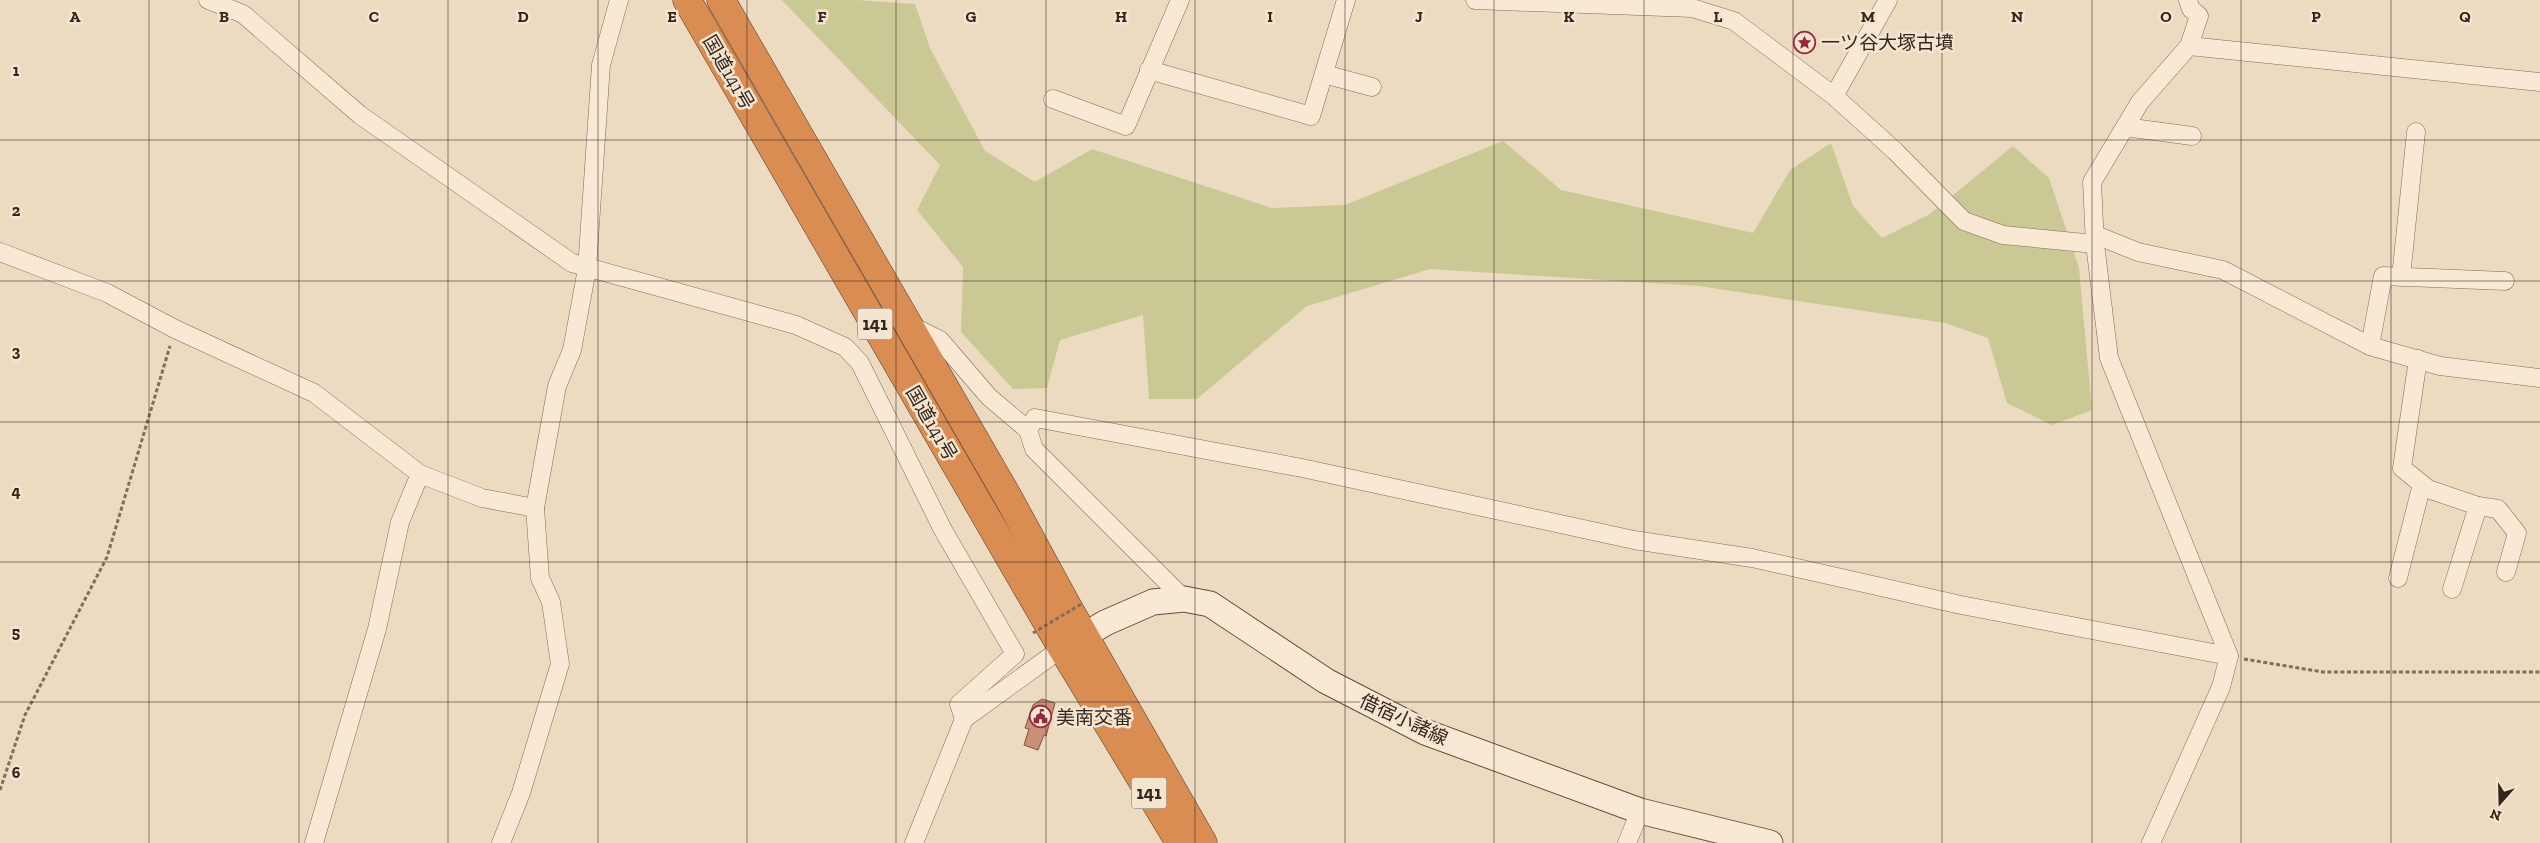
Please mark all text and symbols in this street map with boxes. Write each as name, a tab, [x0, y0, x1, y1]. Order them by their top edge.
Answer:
text: A	[70, 7, 81, 26]
text: B	[219, 7, 229, 26]
text: C	[369, 7, 379, 26]
text: D	[517, 7, 529, 26]
text: E	[667, 7, 677, 26]
text: F	[817, 7, 827, 26]
text: G	[966, 7, 977, 26]
text: H	[1115, 7, 1127, 26]
text: I	[1267, 7, 1273, 26]
text: J	[1415, 7, 1423, 26]
text: K	[1564, 7, 1575, 26]
text: L	[1714, 7, 1723, 26]
text: M	[1861, 7, 1875, 26]
text: N	[2011, 7, 2023, 26]
text: O	[2160, 7, 2172, 26]
text: P	[2311, 7, 2321, 26]
text: Q	[2459, 7, 2471, 26]
place icon: 一ツ谷大塚古墳	[1793, 30, 1817, 54]
street label: 国道141号	[698, 31, 759, 113]
place label: 一ツ谷大塚古墳	[1821, 31, 1954, 54]
text: 1	[13, 61, 20, 80]
text: 2	[12, 201, 21, 220]
road number: 141	[858, 308, 892, 339]
text: 3	[12, 342, 21, 361]
street label: 国道141号	[901, 382, 962, 464]
text: 4	[11, 482, 21, 501]
text: 5	[12, 623, 20, 642]
street label: 借宿小諸線	[1356, 689, 1452, 750]
public building icon: 美南交番	[1028, 705, 1052, 729]
place label: 美南交番	[1056, 706, 1132, 729]
text: 6	[12, 763, 21, 782]
road number: 141	[1132, 778, 1166, 808]
north arrow	[2475, 778, 2525, 828]
text: N	[2487, 805, 2504, 825]

